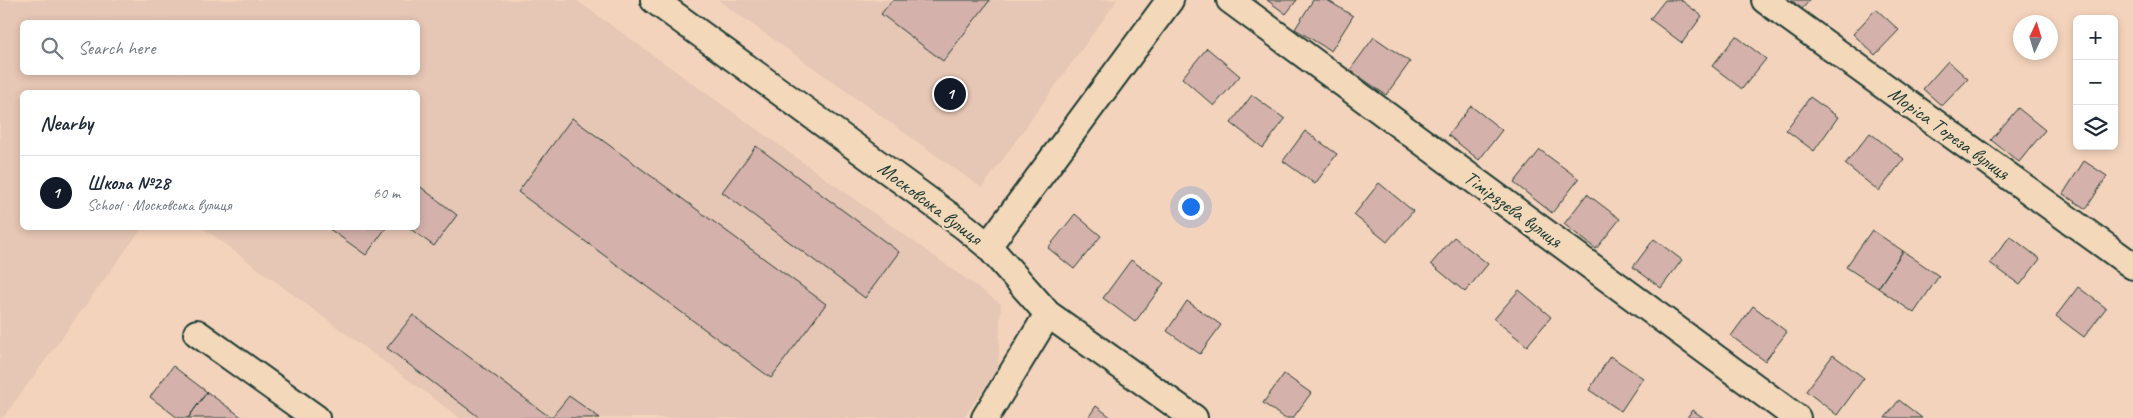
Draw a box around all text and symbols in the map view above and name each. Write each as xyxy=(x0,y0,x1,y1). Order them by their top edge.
north arrow xyxy=(2013,15,2058,60)
map controls xyxy=(2073,15,2118,150)
button: + xyxy=(2073,15,2118,60)
search box xyxy=(20,20,420,75)
icon: search xyxy=(38,34,66,62)
text: Search here xyxy=(78,36,155,60)
button: − xyxy=(2073,60,2118,105)
pin: 1 xyxy=(934,75,966,113)
street label: Моріса Тореза вулиця xyxy=(1883,81,2015,186)
button: layers xyxy=(2073,105,2118,150)
text: Nearby xyxy=(40,110,93,136)
street label: Московська вулиця xyxy=(873,156,989,252)
street label: Тімірязєва вулиця xyxy=(1459,165,1568,253)
text: Школа №28 xyxy=(87,171,170,195)
text: 1 xyxy=(52,183,60,203)
text: 60 m xyxy=(373,183,400,203)
your location xyxy=(1178,194,1204,220)
text: School · Московська вулиця xyxy=(87,195,232,215)

